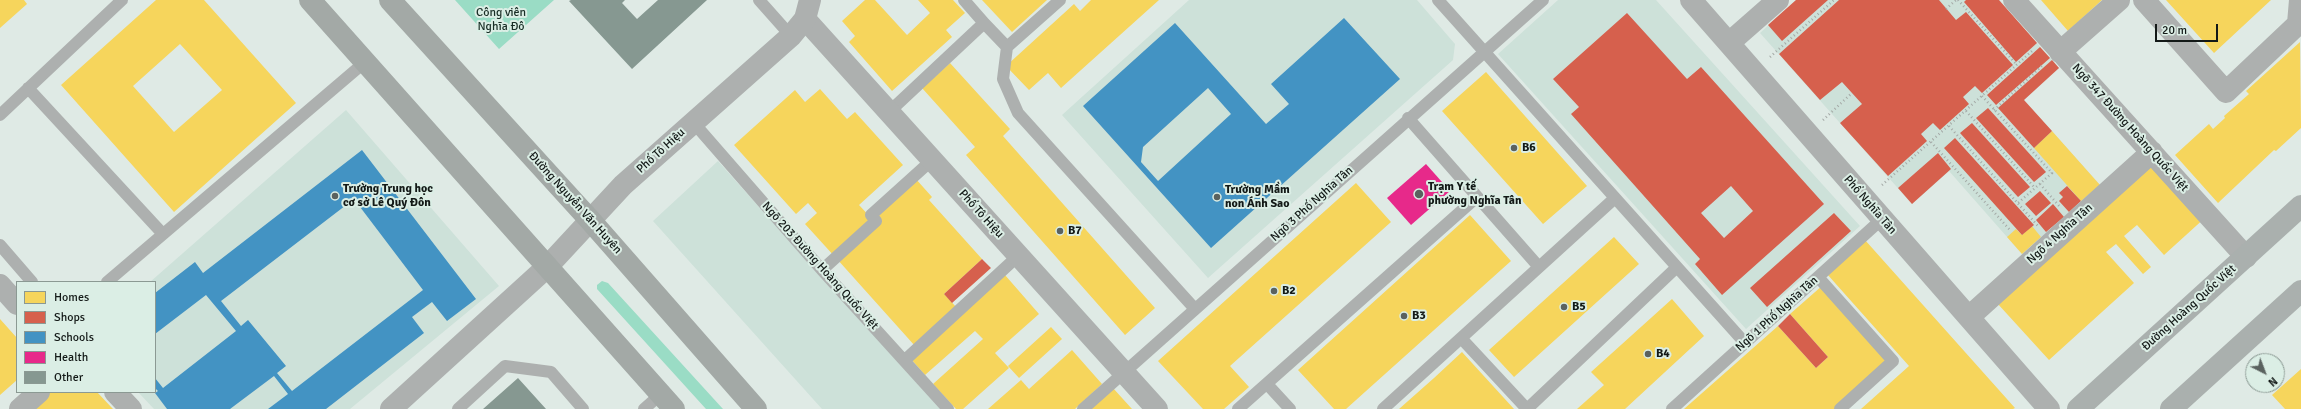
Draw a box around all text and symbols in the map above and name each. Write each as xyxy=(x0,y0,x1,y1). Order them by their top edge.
park label: Công viên Nghĩa Đô xyxy=(476,6,526,34)
scale bar xyxy=(2157,16,2220,42)
text: 20 m xyxy=(2162,23,2187,38)
street label: Ngõ 347 Đường Hoàng Quốc Việt xyxy=(2069,61,2191,195)
street label: Phố Tô Hiệu xyxy=(634,125,688,177)
place label: B6 xyxy=(1522,141,1536,155)
marker: B6 xyxy=(1509,143,1519,153)
street label: Đường Nguyễn Văn Huyên xyxy=(525,149,625,257)
street label: Ngõ 3 Phố Nghĩa Tân xyxy=(1268,163,1356,245)
street label: Phố Nghĩa Tân xyxy=(1841,173,1899,237)
place label: Trạm Y tế phường Nghĩa Tân xyxy=(1428,180,1521,208)
place label: Trường Trung học cơ sở Lê Quý Đôn xyxy=(343,182,433,210)
place label: Trường Mầm non Ánh Sao xyxy=(1225,183,1290,211)
street label: Phố Tô Hiệu xyxy=(955,187,1007,241)
marker: Trạm Y tế phường Nghĩa Tân xyxy=(1413,188,1425,200)
marker: Trường Trung học cơ sở Lê Quý Đôn xyxy=(330,191,340,201)
marker: Trường Mầm non Ánh Sao xyxy=(1212,192,1222,202)
street label: Ngõ 203 Đường Hoàng Quốc Việt xyxy=(759,199,881,333)
street label: Ngõ 4 Nghĩa Tân xyxy=(2024,201,2096,267)
place label: B7 xyxy=(1068,224,1082,238)
marker: B7 xyxy=(1055,226,1065,236)
street label: Đường Hoàng Quốc Việt xyxy=(2139,262,2239,354)
street label: Ngõ 1 Phố Nghĩa Tân xyxy=(1733,273,1821,355)
legend xyxy=(16,281,156,393)
place label: B2 xyxy=(1282,284,1296,298)
marker: B2 xyxy=(1269,286,1279,296)
text: Homes xyxy=(54,290,89,305)
place label: B5 xyxy=(1572,300,1586,314)
marker: B5 xyxy=(1559,302,1569,312)
place label: B3 xyxy=(1412,309,1426,323)
text: Shops xyxy=(54,310,85,325)
marker: B3 xyxy=(1399,311,1409,321)
text: Schools xyxy=(54,330,94,345)
place label: B4 xyxy=(1656,347,1670,361)
marker: B4 xyxy=(1643,349,1653,359)
text: Health xyxy=(54,350,88,365)
north arrow xyxy=(2245,353,2285,393)
text: Other xyxy=(54,370,83,385)
text: N xyxy=(2266,374,2280,389)

